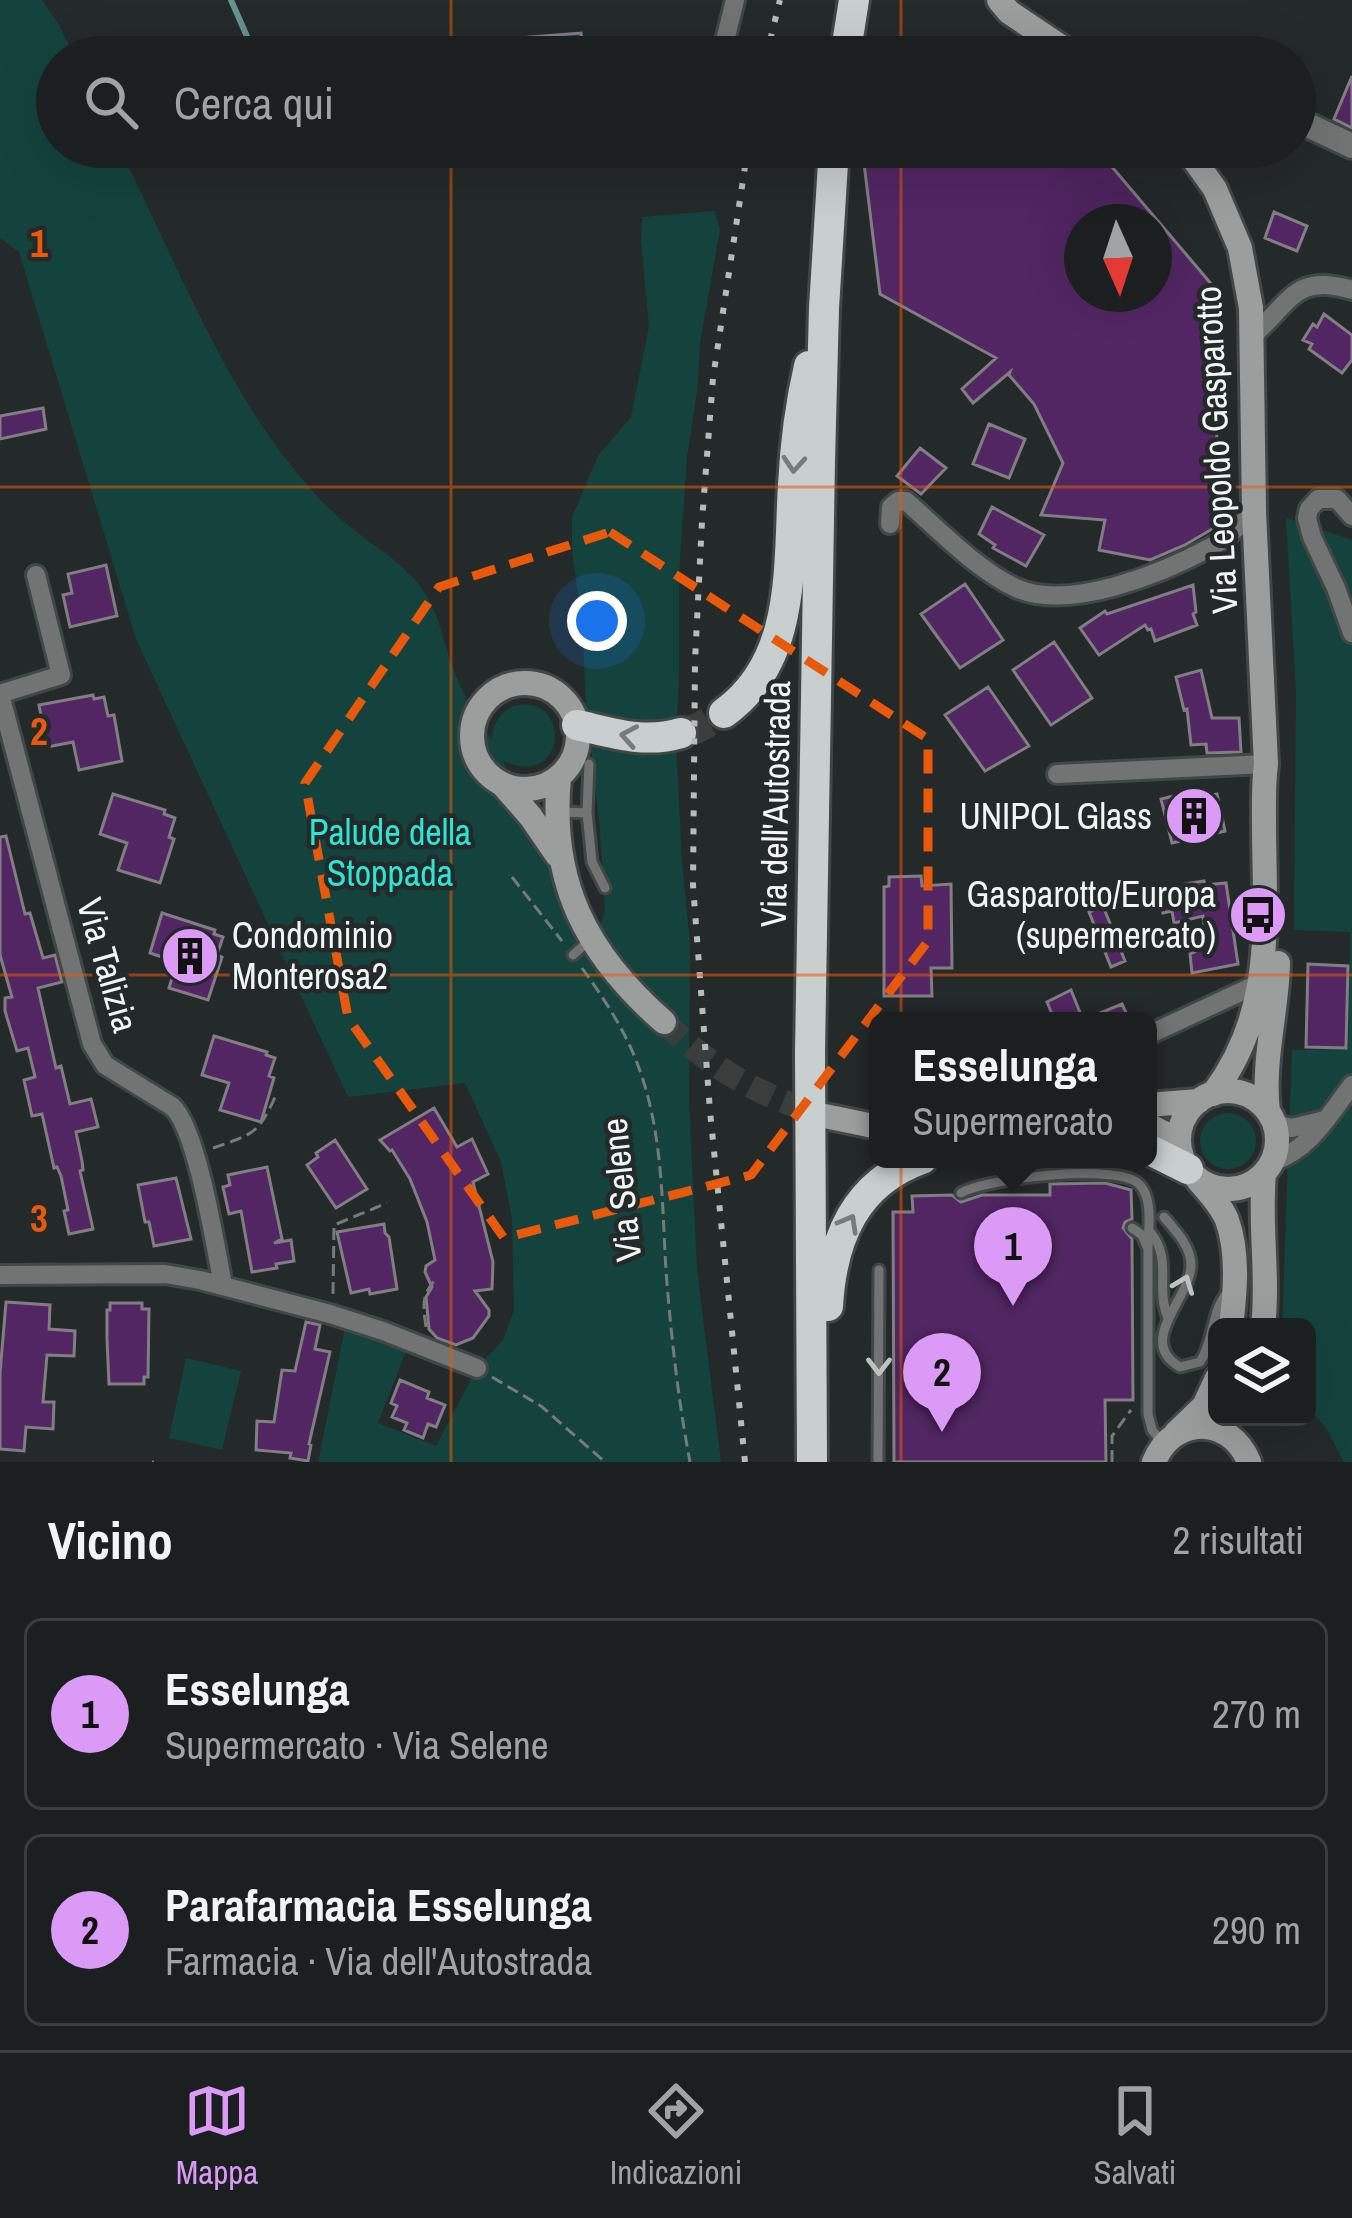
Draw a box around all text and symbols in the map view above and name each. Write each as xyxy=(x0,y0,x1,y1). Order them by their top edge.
search box xyxy=(36,36,1316,168)
icon: search xyxy=(78,69,144,135)
text: Cerca qui xyxy=(174,72,334,133)
north arrow xyxy=(1064,204,1172,312)
text: 1 xyxy=(30,217,48,269)
street label: Via Leopoldo Gasparotto xyxy=(1183,285,1249,615)
one-way arrow xyxy=(782,455,808,474)
your location xyxy=(567,591,627,651)
street label: Via dell'Autostrada xyxy=(749,680,801,928)
text: 2 xyxy=(30,705,48,757)
one-way arrow xyxy=(619,724,639,750)
building icon: UNIPOL Glass xyxy=(1163,785,1225,847)
place label: UNIPOL Glass xyxy=(960,792,1152,840)
park label: Palude della Stoppada xyxy=(309,808,471,897)
place label: Gasparotto/Europa (supermercato) xyxy=(967,870,1216,959)
bus stop icon: Gasparotto/Europa (supermercato) xyxy=(1227,884,1289,946)
street label: Via Talizia xyxy=(66,892,150,1038)
place label: Condominio Monterosa2 xyxy=(232,911,393,1000)
building icon: Condominio Monterosa2 xyxy=(159,925,221,987)
popup xyxy=(869,1012,1157,1168)
text: Esselunga xyxy=(913,1034,1097,1095)
text: Supermercato xyxy=(913,1095,1113,1147)
street label: Via Selene xyxy=(590,1116,652,1264)
text: 3 xyxy=(30,1192,48,1244)
pin: 1 xyxy=(974,1207,1052,1306)
one-way arrow xyxy=(835,1214,858,1236)
one-way arrow xyxy=(1170,1275,1194,1296)
map controls xyxy=(1208,1318,1316,1426)
button: layers xyxy=(1208,1318,1316,1426)
pin: 2 xyxy=(903,1333,981,1432)
one-way arrow xyxy=(866,1358,892,1376)
text: Vicino xyxy=(48,1506,173,1575)
text: 2 risultati xyxy=(1172,1514,1304,1566)
text: Esselunga xyxy=(165,1658,350,1719)
text: 1 xyxy=(81,1688,99,1740)
text: 270 m xyxy=(1212,1688,1301,1740)
text: Supermercato · Via Selene xyxy=(165,1719,548,1771)
text: Parafarmacia Esselunga xyxy=(165,1874,592,1935)
text: 2 xyxy=(81,1904,99,1956)
text: 290 m xyxy=(1212,1904,1301,1956)
text: Farmacia · Via dell'Autostrada xyxy=(165,1935,592,1987)
tab: Mappa xyxy=(176,2078,258,2194)
tab: Indicazioni xyxy=(610,2078,742,2194)
tab: Salvati xyxy=(1094,2078,1176,2194)

